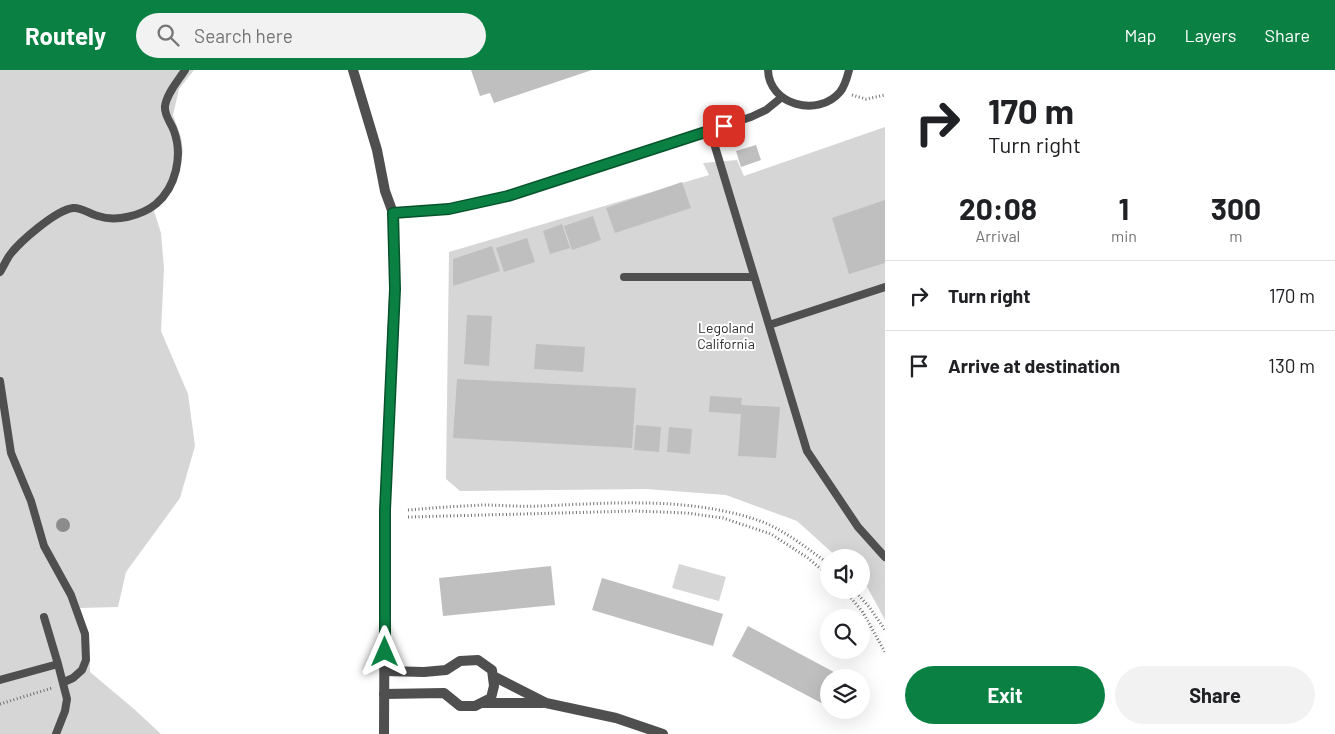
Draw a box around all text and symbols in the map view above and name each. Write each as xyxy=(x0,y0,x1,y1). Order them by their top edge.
search box xyxy=(136,13,486,58)
text: Routely xyxy=(25,21,106,50)
icon: search xyxy=(154,21,182,49)
text: Search here xyxy=(194,24,293,47)
text: Map xyxy=(1124,24,1156,46)
text: Layers xyxy=(1184,24,1237,46)
text: Share xyxy=(1265,24,1310,46)
text: 170 m xyxy=(988,89,1074,131)
icon: right xyxy=(905,90,970,155)
pin xyxy=(703,105,745,147)
icon: arrive xyxy=(710,112,738,140)
text: Turn right xyxy=(988,131,1081,157)
text: 20:08 xyxy=(959,190,1037,226)
text: 1 xyxy=(1119,190,1129,226)
text: 300 xyxy=(1211,190,1261,226)
text: Arrival xyxy=(976,226,1020,245)
text: min xyxy=(1111,226,1137,245)
text: m xyxy=(1229,226,1243,245)
icon: right xyxy=(905,282,933,310)
text: Turn right xyxy=(948,284,1030,307)
text: 170 m xyxy=(1269,284,1315,307)
park label: Legoland California xyxy=(697,319,755,352)
icon: arrive xyxy=(905,352,933,380)
text: Arrive at destination xyxy=(948,354,1120,377)
text: 130 m xyxy=(1268,354,1315,377)
map controls xyxy=(820,549,870,719)
button: sound xyxy=(820,549,870,599)
button: search xyxy=(820,609,870,659)
position arrow xyxy=(358,625,410,677)
button: Exit xyxy=(905,666,1105,724)
button: Share xyxy=(1115,666,1315,724)
button: layers xyxy=(820,669,870,719)

